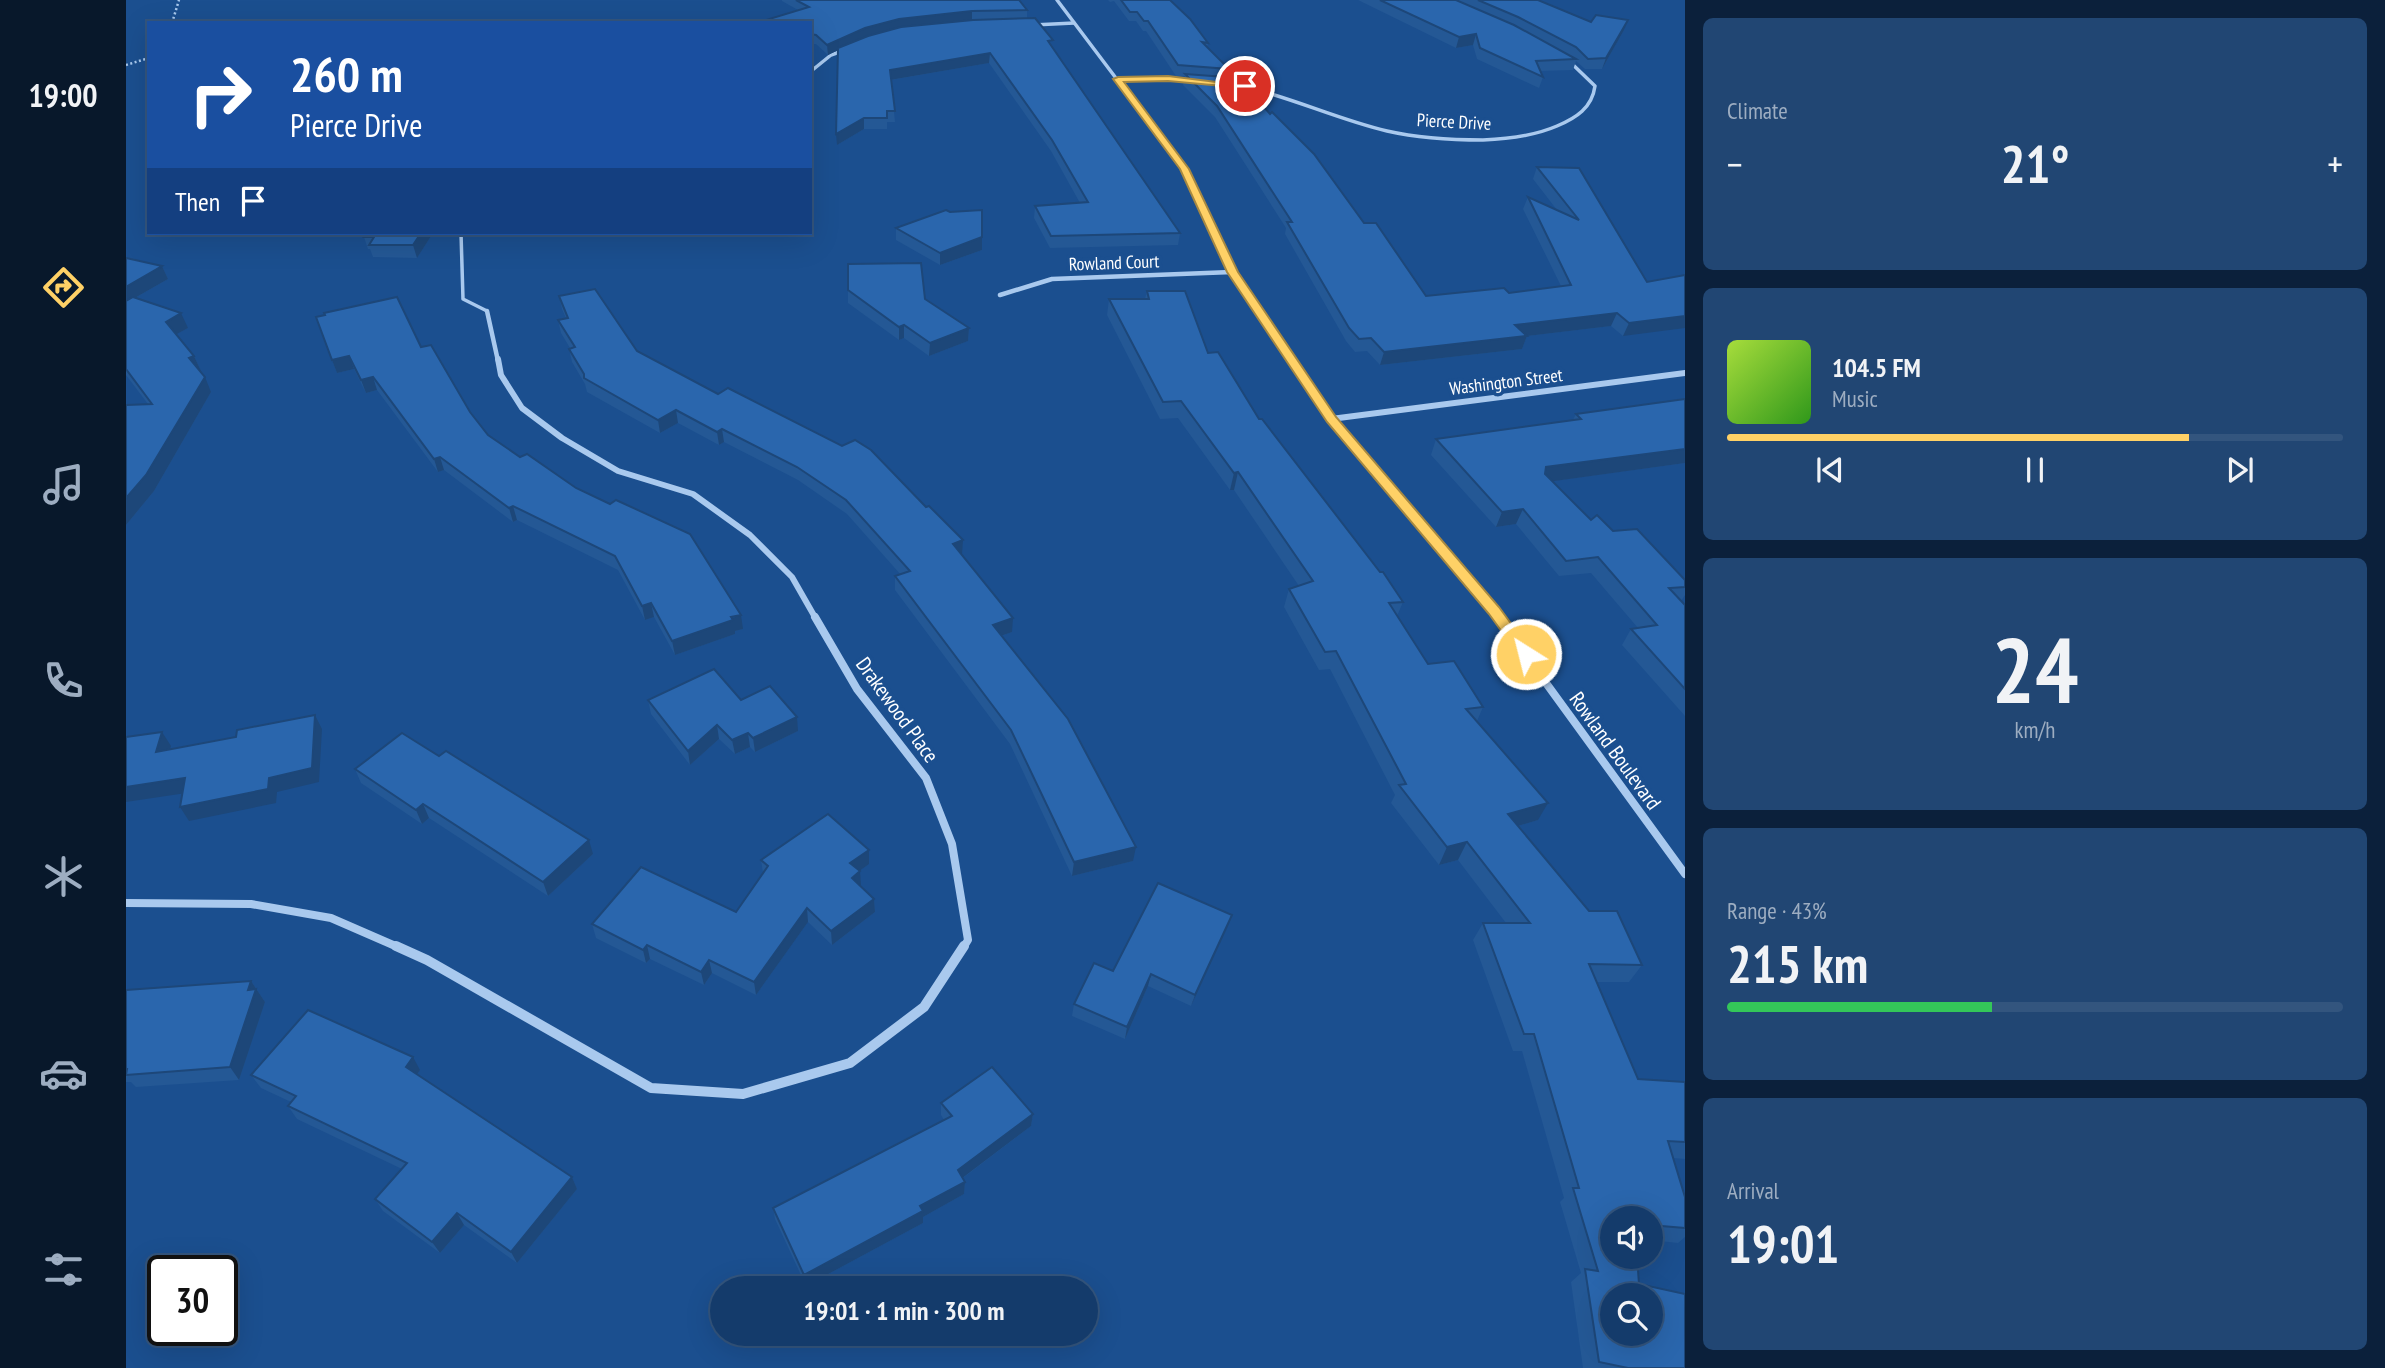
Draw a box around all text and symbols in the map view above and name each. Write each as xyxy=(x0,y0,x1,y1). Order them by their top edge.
text: 260 m xyxy=(290,42,403,106)
icon: right xyxy=(175,49,266,140)
pin xyxy=(1215,56,1275,116)
icon: arrive xyxy=(1226,67,1264,105)
text: 19:00 xyxy=(28,74,98,116)
text: Climate xyxy=(1727,96,1788,125)
text: Pierce Drive xyxy=(290,104,422,146)
street label: Pierce Drive xyxy=(1416,108,1492,135)
text: 21° xyxy=(2001,130,2069,197)
text: − xyxy=(1727,139,1743,188)
text: + xyxy=(2327,139,2343,188)
icon: arrive xyxy=(234,182,272,220)
text: Then xyxy=(175,185,220,218)
street label: Rowland Court xyxy=(1068,249,1160,276)
icon: directions xyxy=(39,263,88,312)
text: 104.5 FM xyxy=(1832,351,1921,384)
street label: Washington Street xyxy=(1448,363,1564,400)
text: Music xyxy=(1832,384,1878,413)
icon: previous xyxy=(1811,451,1849,489)
icon: pause xyxy=(2016,451,2054,489)
icon: next xyxy=(2221,451,2259,489)
icon: music xyxy=(39,460,88,509)
text: 24 xyxy=(1992,610,2079,728)
position arrow xyxy=(1489,617,1563,691)
street label: Drakewood Place xyxy=(850,652,945,768)
icon: phone xyxy=(39,656,88,705)
street label: Rowland Boulevard xyxy=(1564,686,1667,815)
text: km/h xyxy=(2015,715,2055,744)
icon: climate xyxy=(39,852,88,901)
text: Range · 43% xyxy=(1727,896,1827,925)
text: 215 km xyxy=(1727,930,1868,997)
icon: car xyxy=(39,1049,88,1098)
text: Arrival xyxy=(1727,1176,1779,1205)
map controls xyxy=(1600,1206,1663,1346)
button: sound xyxy=(1600,1206,1663,1269)
text: 19:01 xyxy=(1727,1210,1839,1277)
icon: filters xyxy=(39,1245,88,1294)
speed limit sign: 30 xyxy=(147,1255,238,1346)
button: search xyxy=(1600,1283,1663,1346)
text: 19:01 · 1 min · 300 m xyxy=(804,1294,1004,1327)

